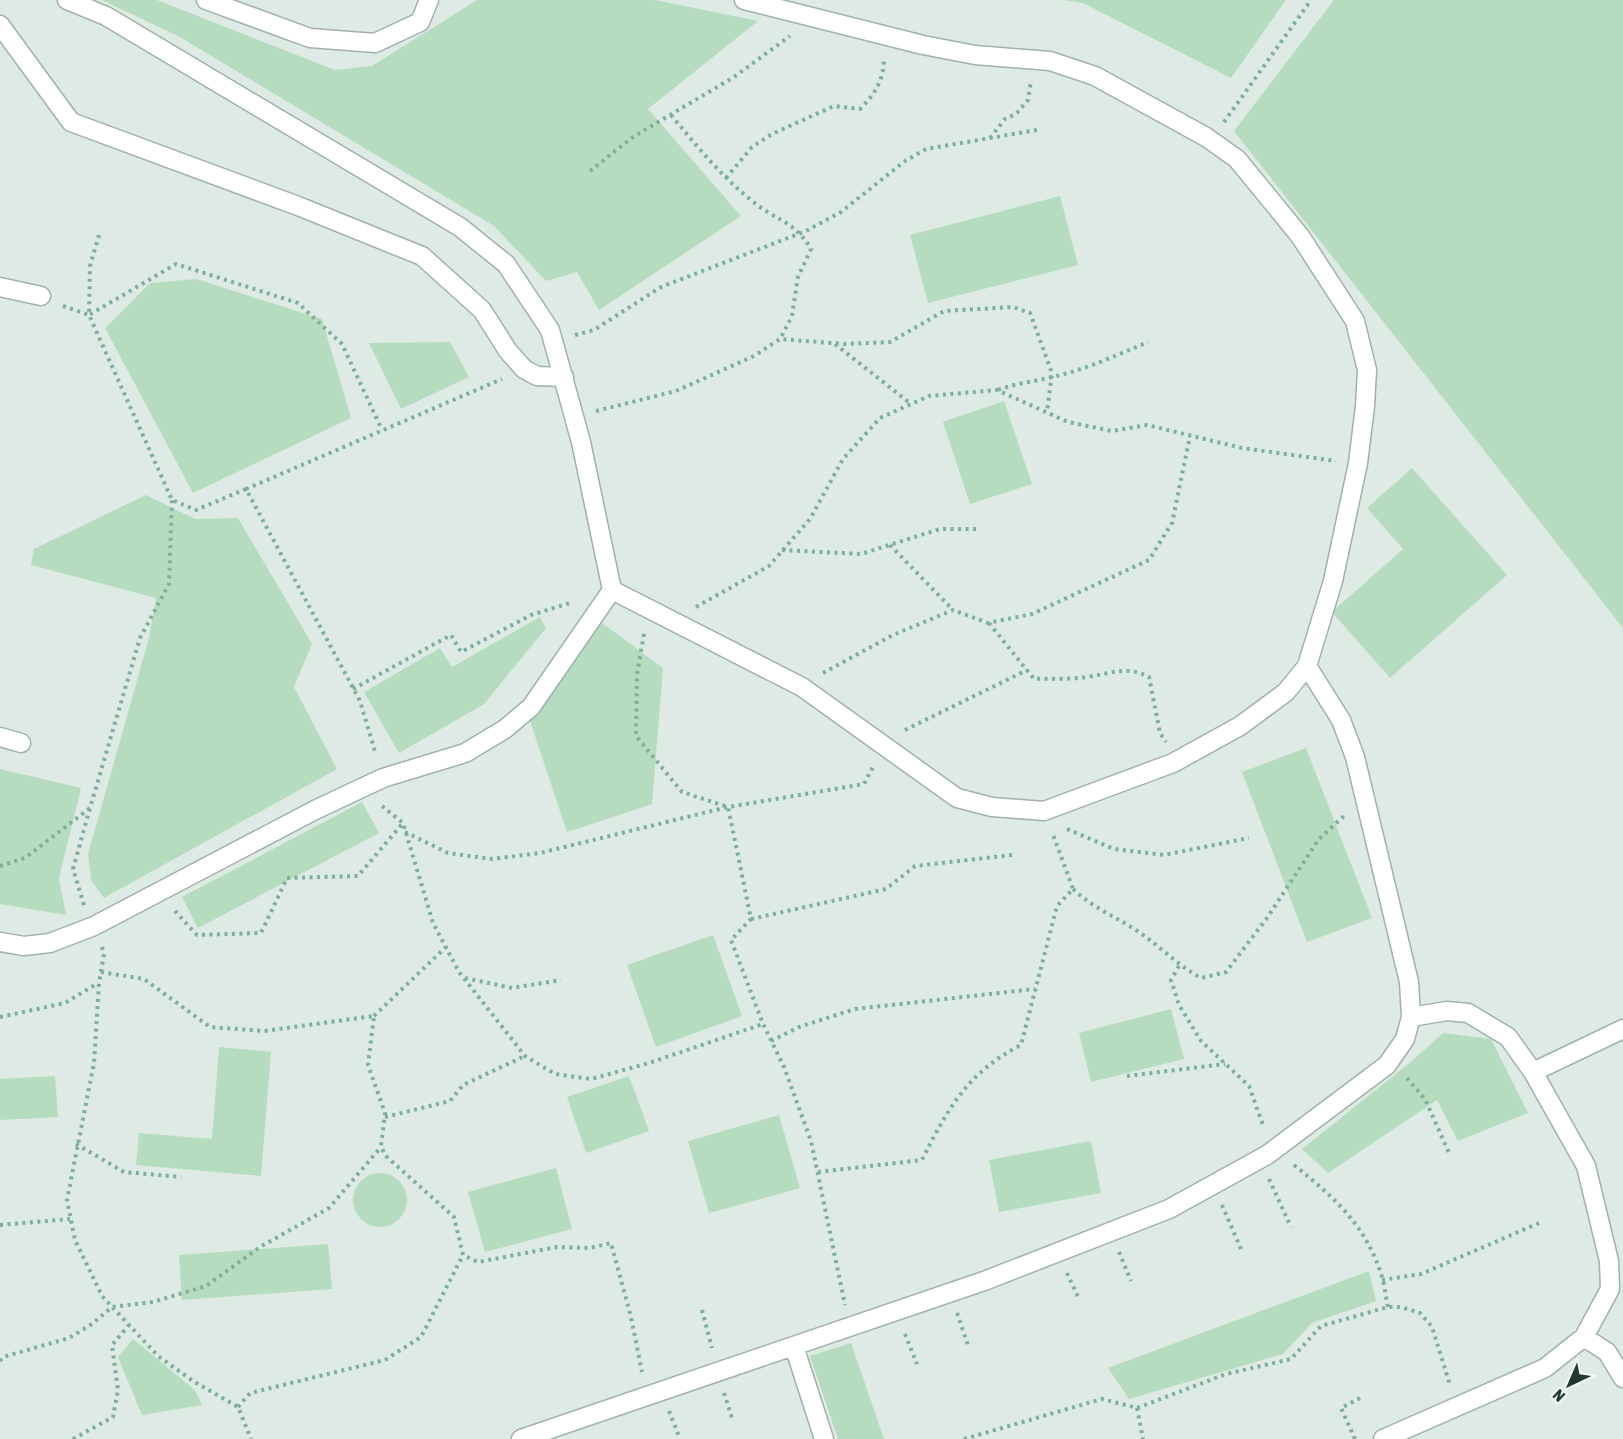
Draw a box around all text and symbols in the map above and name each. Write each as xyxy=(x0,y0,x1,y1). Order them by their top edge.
north arrow xyxy=(1539,1355,1599,1415)
text: N xyxy=(1549,1386,1568,1406)

